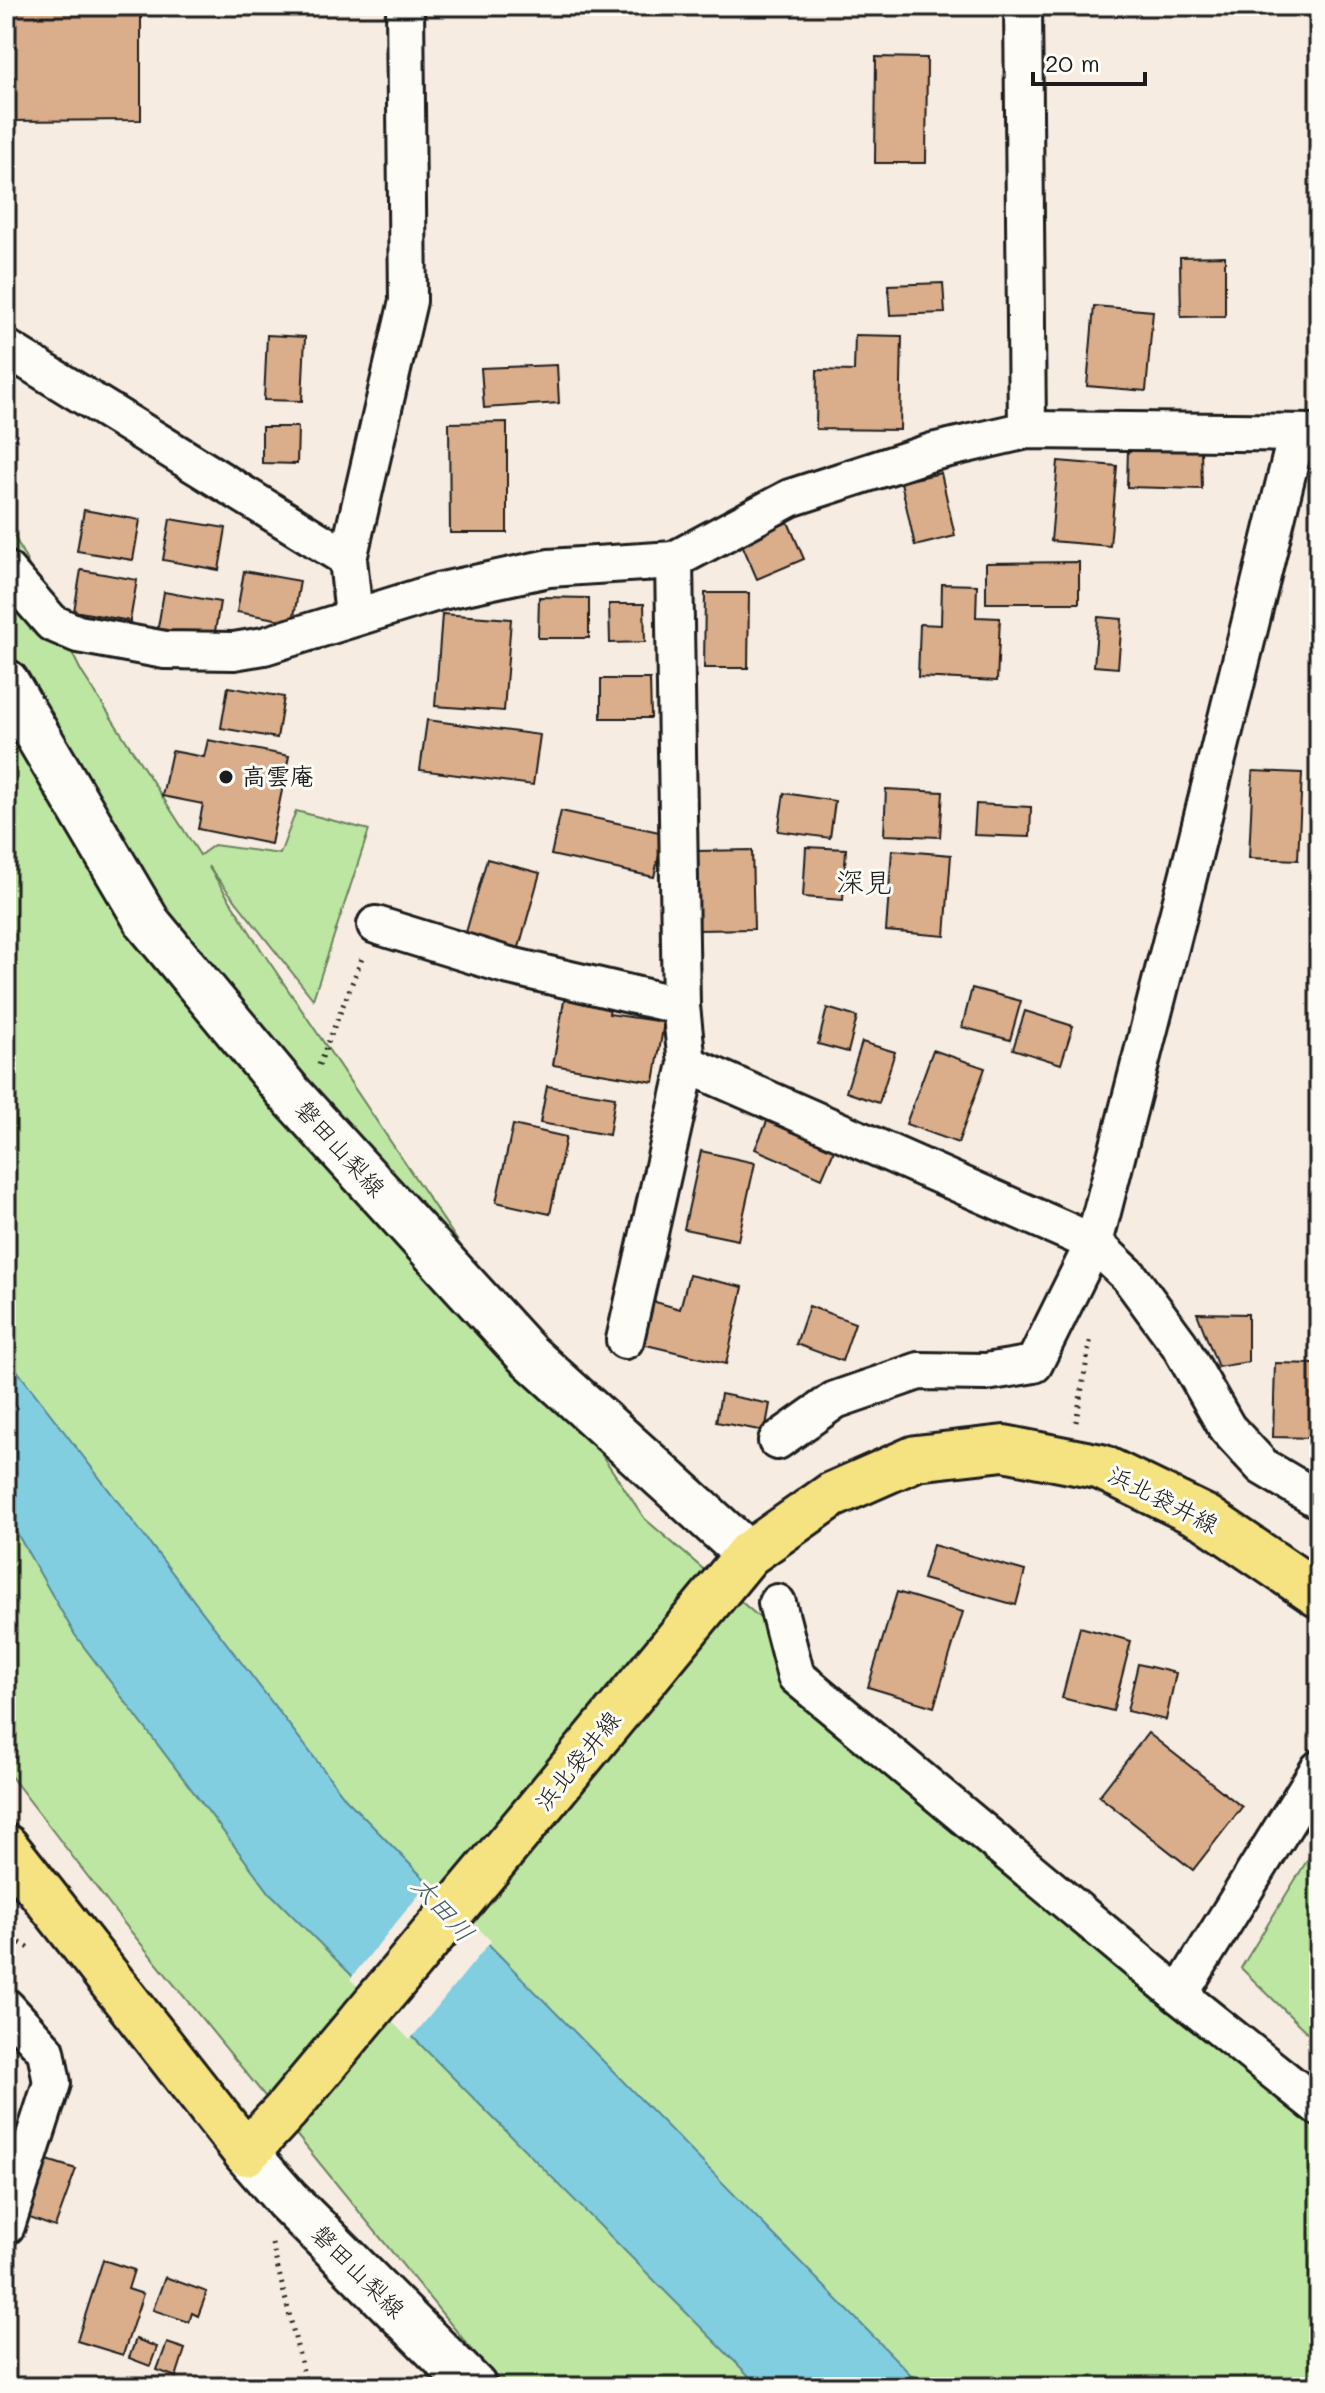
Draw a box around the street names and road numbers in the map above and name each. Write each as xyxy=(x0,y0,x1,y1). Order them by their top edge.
street label: 磐田山梨線 xyxy=(289,1093,393,1203)
street label: 浜北袋井線 xyxy=(1103,1458,1224,1540)
street label: 浜北袋井線 xyxy=(527,1704,627,1816)
street label: 磐田山梨線 xyxy=(306,2218,412,2324)

